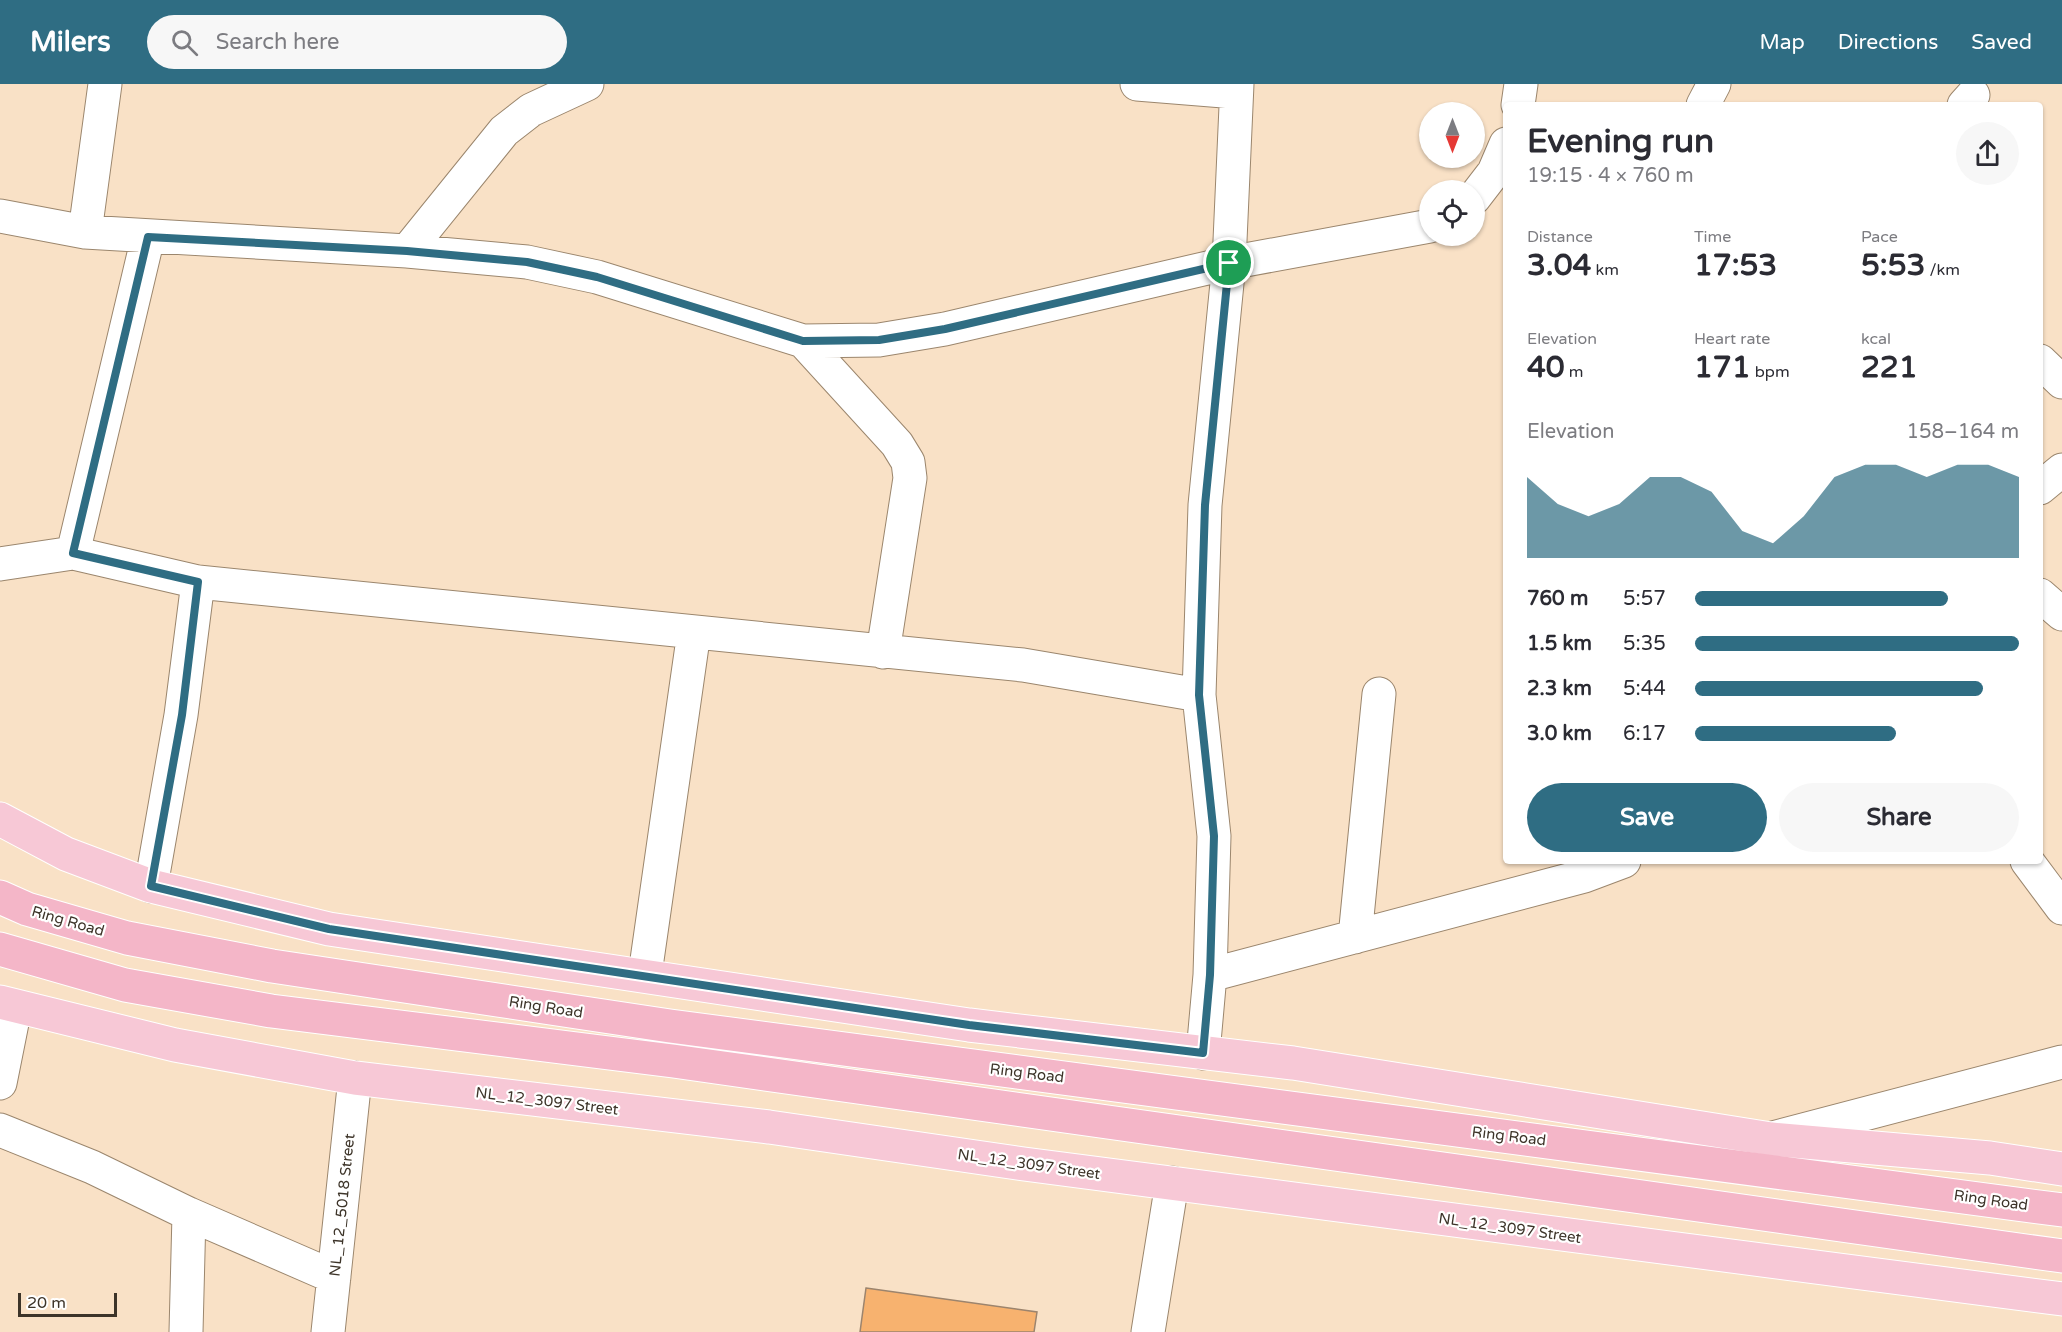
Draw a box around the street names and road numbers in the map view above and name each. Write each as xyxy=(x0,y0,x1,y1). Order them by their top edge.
street label: Ring Road xyxy=(30,902,106,940)
street label: Ring Road xyxy=(508,992,584,1022)
street label: Ring Road xyxy=(989,1060,1065,1086)
street label: NL_12_3097 Street xyxy=(475,1083,620,1119)
street label: Ring Road xyxy=(1471,1123,1547,1149)
street label: NL_12_5018 Street xyxy=(326,1132,358,1277)
street label: NL_12_3097 Street xyxy=(957,1145,1102,1183)
street label: Ring Road xyxy=(1953,1186,2029,1214)
street label: NL_12_3097 Street xyxy=(1438,1209,1583,1247)

